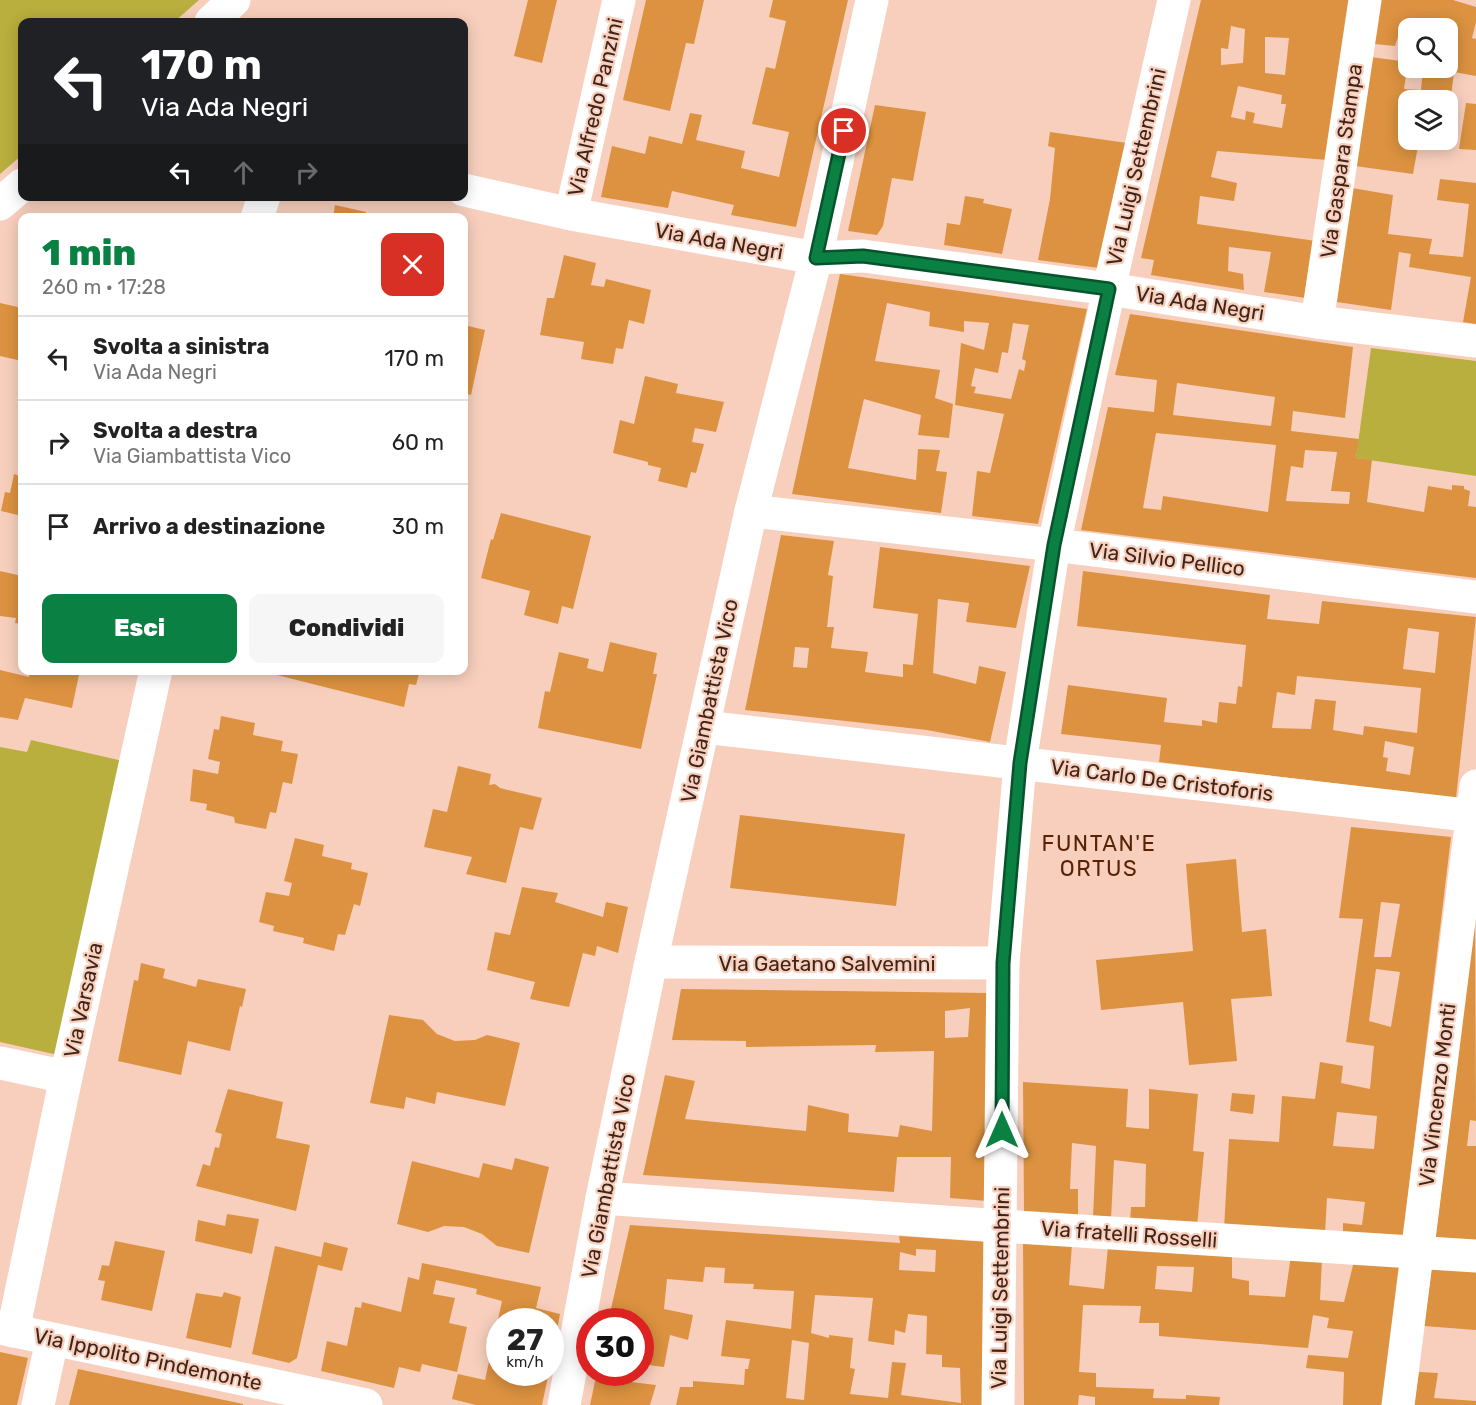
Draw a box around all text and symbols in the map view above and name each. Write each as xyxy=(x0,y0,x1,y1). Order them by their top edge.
street label: Via Alfredo Panzini xyxy=(562,15,628,199)
map controls xyxy=(1398,18,1458,150)
button: search xyxy=(1398,18,1458,78)
text: 170 m xyxy=(141,40,262,90)
icon: left xyxy=(42,42,120,120)
street label: Via Gaspara Stampa xyxy=(1315,62,1367,260)
street label: Via Luigi Settembrini xyxy=(1101,66,1171,268)
button: layers xyxy=(1398,90,1458,150)
text: Via Ada Negri xyxy=(141,91,308,123)
pin xyxy=(818,105,869,156)
icon: arrive xyxy=(827,114,860,147)
icon: left xyxy=(164,156,197,189)
icon: ahead xyxy=(227,156,260,189)
icon: right xyxy=(290,156,323,189)
street label: Via Ada Negri xyxy=(653,217,785,265)
text: 1 min xyxy=(42,231,136,274)
button: close xyxy=(381,233,444,296)
text: 260 m · 17:28 xyxy=(42,275,166,299)
street label: Via Ada Negri xyxy=(1134,280,1266,326)
text: Svolta a sinistra xyxy=(93,333,270,360)
icon: left xyxy=(42,342,75,375)
text: 170 m xyxy=(384,345,444,372)
text: Via Ada Negri xyxy=(93,360,217,384)
text: Svolta a destra xyxy=(93,417,258,444)
icon: right xyxy=(42,426,75,459)
text: 60 m xyxy=(392,429,444,456)
text: Via Giambattista Vico xyxy=(93,444,291,468)
icon: arrive xyxy=(42,510,75,543)
text: Arrivo a destinazione xyxy=(93,513,325,540)
text: 30 m xyxy=(392,513,444,540)
street label: Via Silvio Pellico xyxy=(1088,537,1246,581)
button: Esci xyxy=(42,594,237,663)
button: Condividi xyxy=(249,594,444,663)
street label: Via Giambattista Vico xyxy=(675,597,743,805)
street label: Via Carlo De Cristoforis xyxy=(1049,754,1275,806)
district label: FUNTAN'E ORTUS xyxy=(1042,830,1156,882)
street label: Via Varsavia xyxy=(59,940,107,1060)
street label: Via Gaetano Salvemini xyxy=(718,951,936,976)
street label: Via Vincenzo Monti xyxy=(1413,1002,1461,1188)
street label: Via Giambattista Vico xyxy=(576,1071,640,1281)
position arrow xyxy=(970,1098,1034,1162)
street label: Via Luigi Settembrini xyxy=(986,1187,1014,1389)
street label: Via fratelli Rosselli xyxy=(1040,1215,1218,1253)
speed limit sign: 30 xyxy=(576,1308,654,1386)
text: 27 xyxy=(507,1322,543,1358)
street label: Via Ippolito Pindemonte xyxy=(32,1323,264,1395)
text: km/h xyxy=(506,1353,544,1371)

